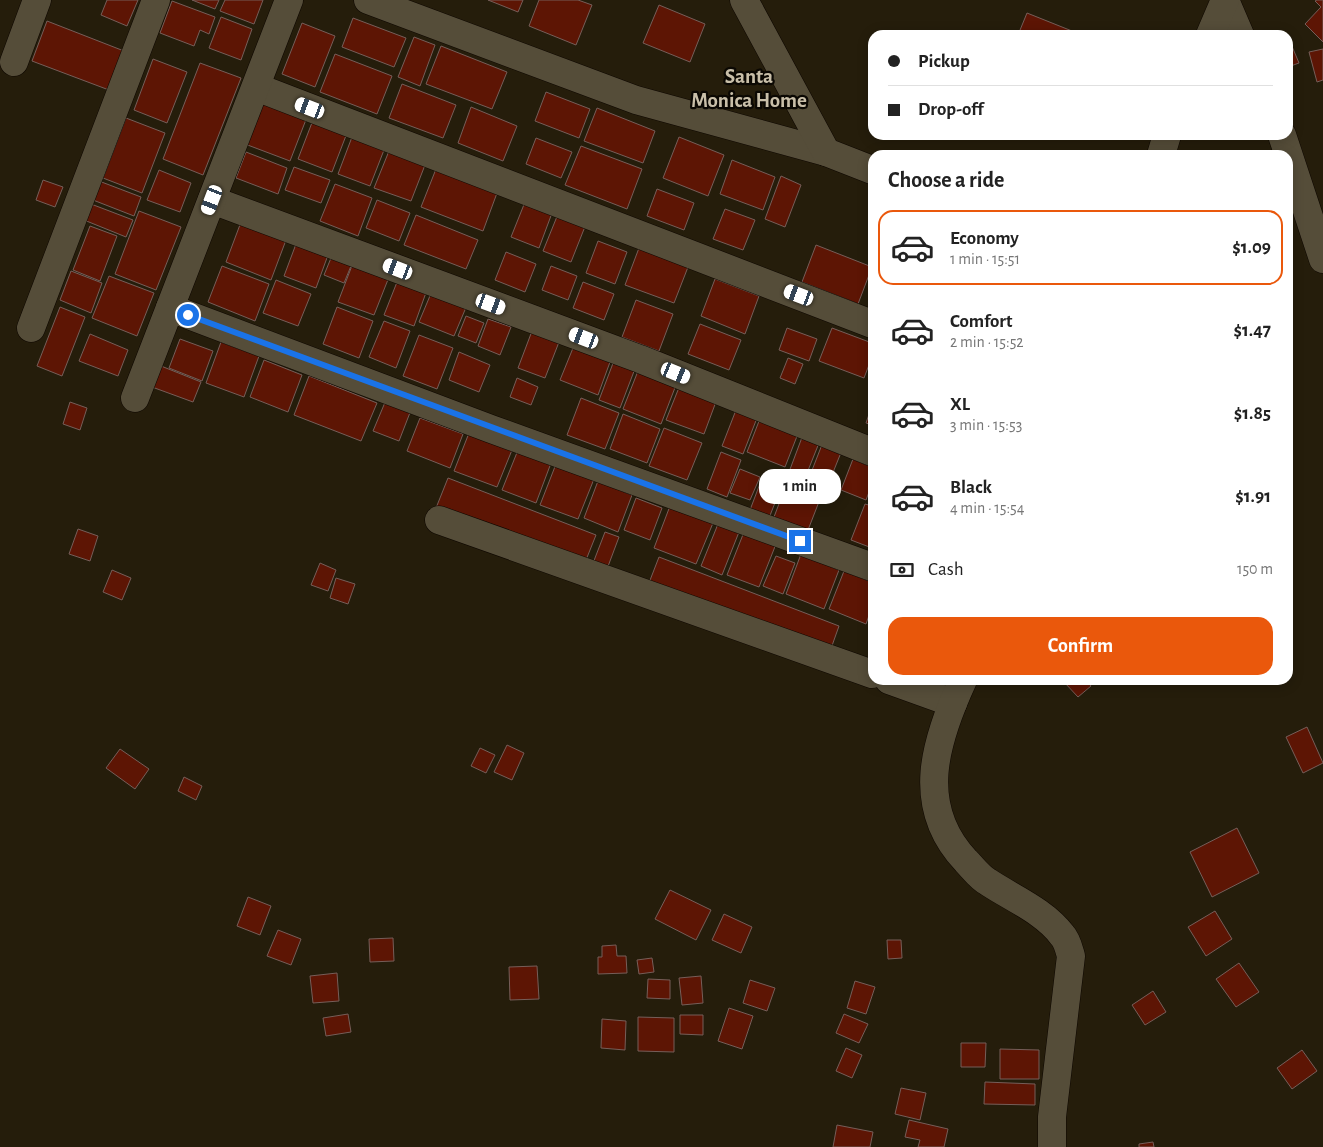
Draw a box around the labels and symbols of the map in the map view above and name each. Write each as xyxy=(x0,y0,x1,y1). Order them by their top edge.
district label: Santa Monica Home xyxy=(691,66,807,111)
car xyxy=(293,96,326,120)
car xyxy=(199,183,224,217)
car xyxy=(381,257,414,281)
car xyxy=(782,283,815,307)
car xyxy=(474,292,507,316)
route start xyxy=(177,304,199,326)
car xyxy=(567,326,600,350)
car xyxy=(659,360,692,386)
callout: 1 min xyxy=(759,468,841,504)
route end xyxy=(789,530,811,552)

